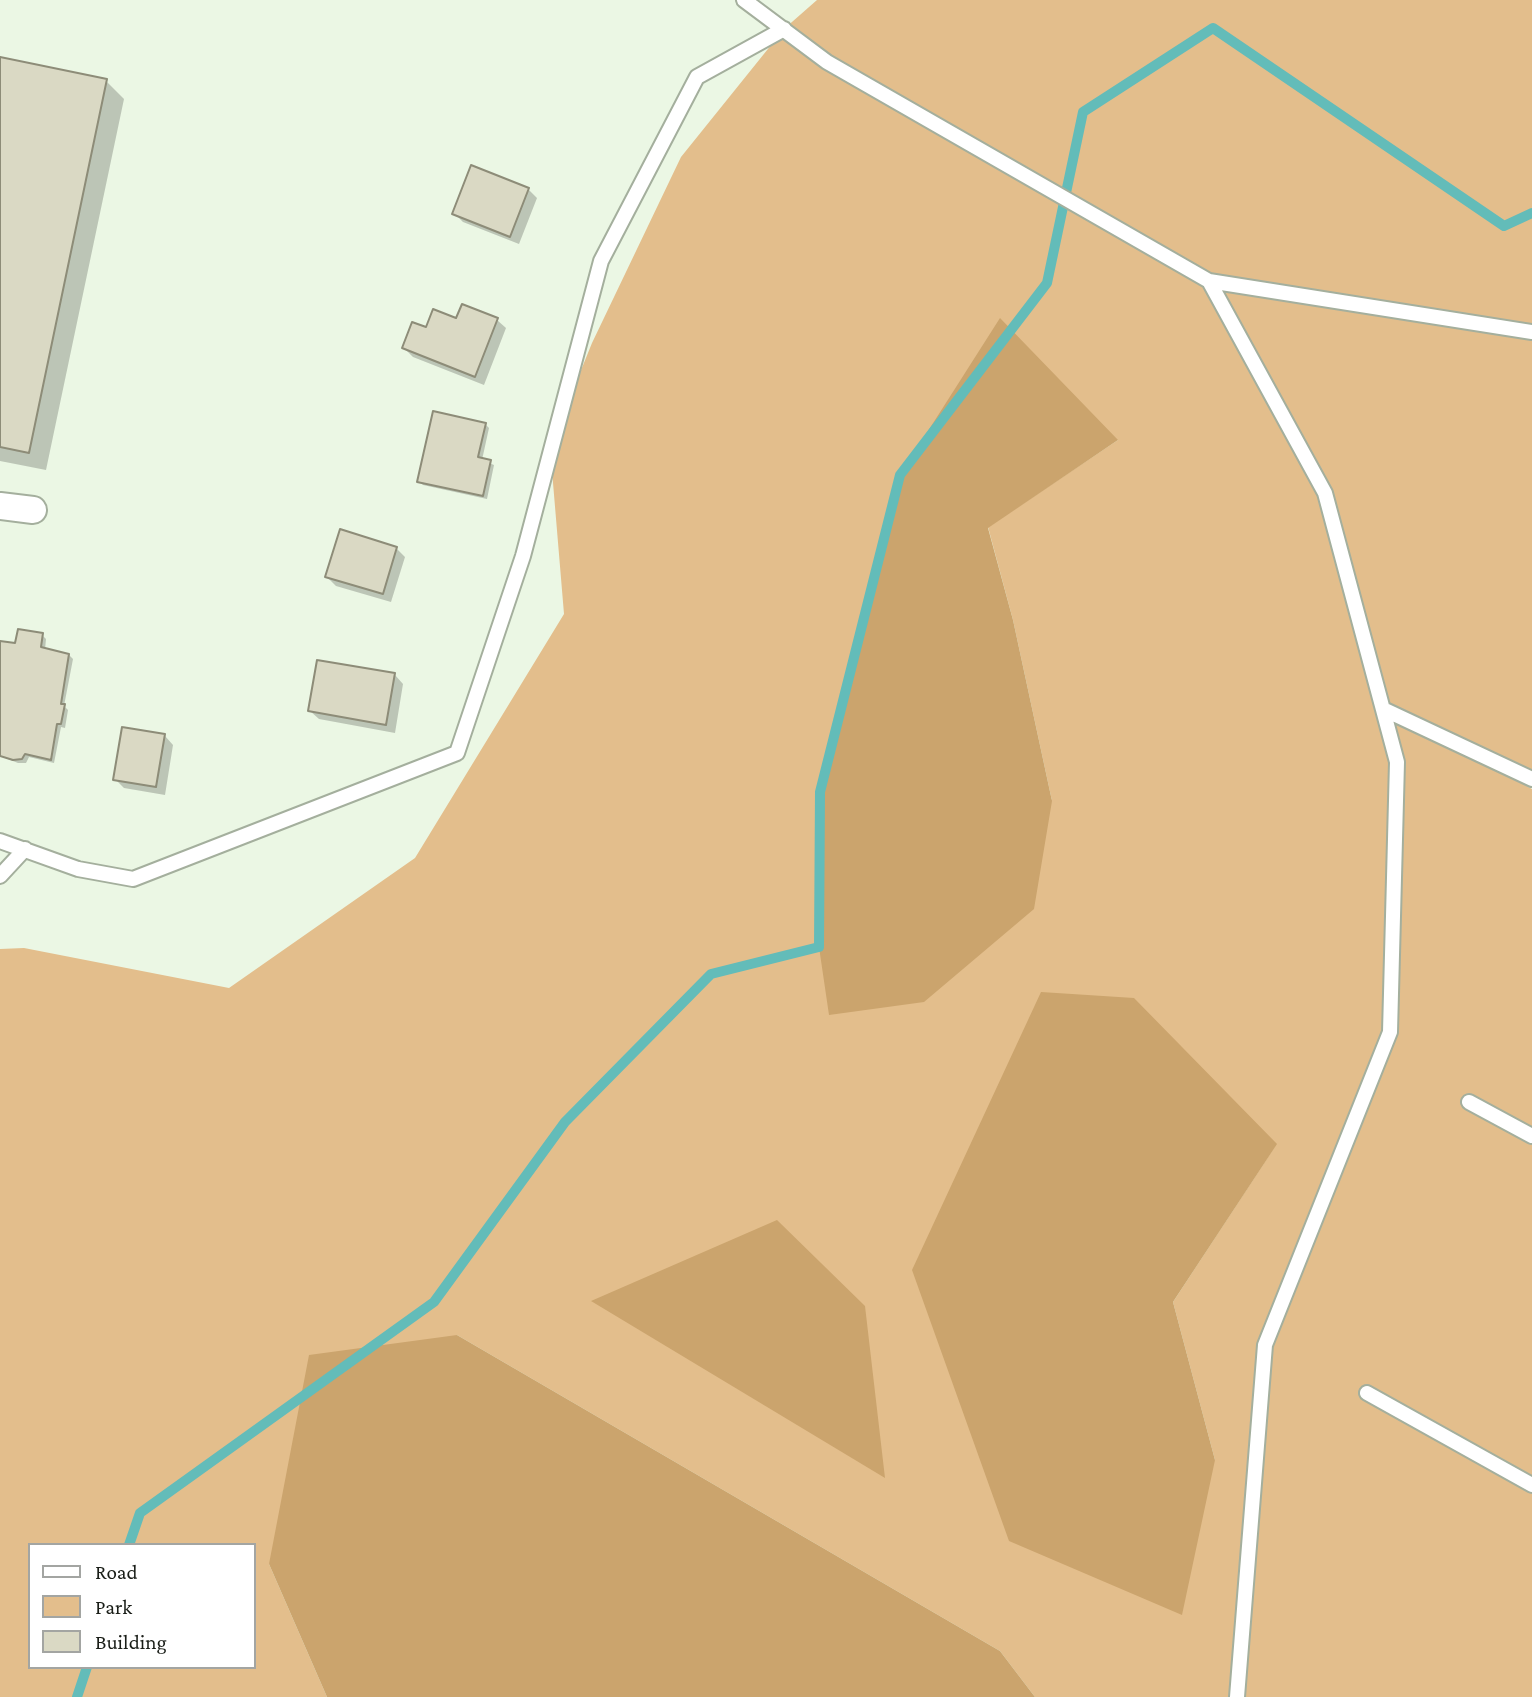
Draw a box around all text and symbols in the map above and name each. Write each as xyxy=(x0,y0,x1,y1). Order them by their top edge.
legend xyxy=(28,1543,256,1669)
text: Road xyxy=(95,1560,138,1584)
text: Park xyxy=(95,1595,132,1619)
text: Building xyxy=(95,1630,167,1654)

